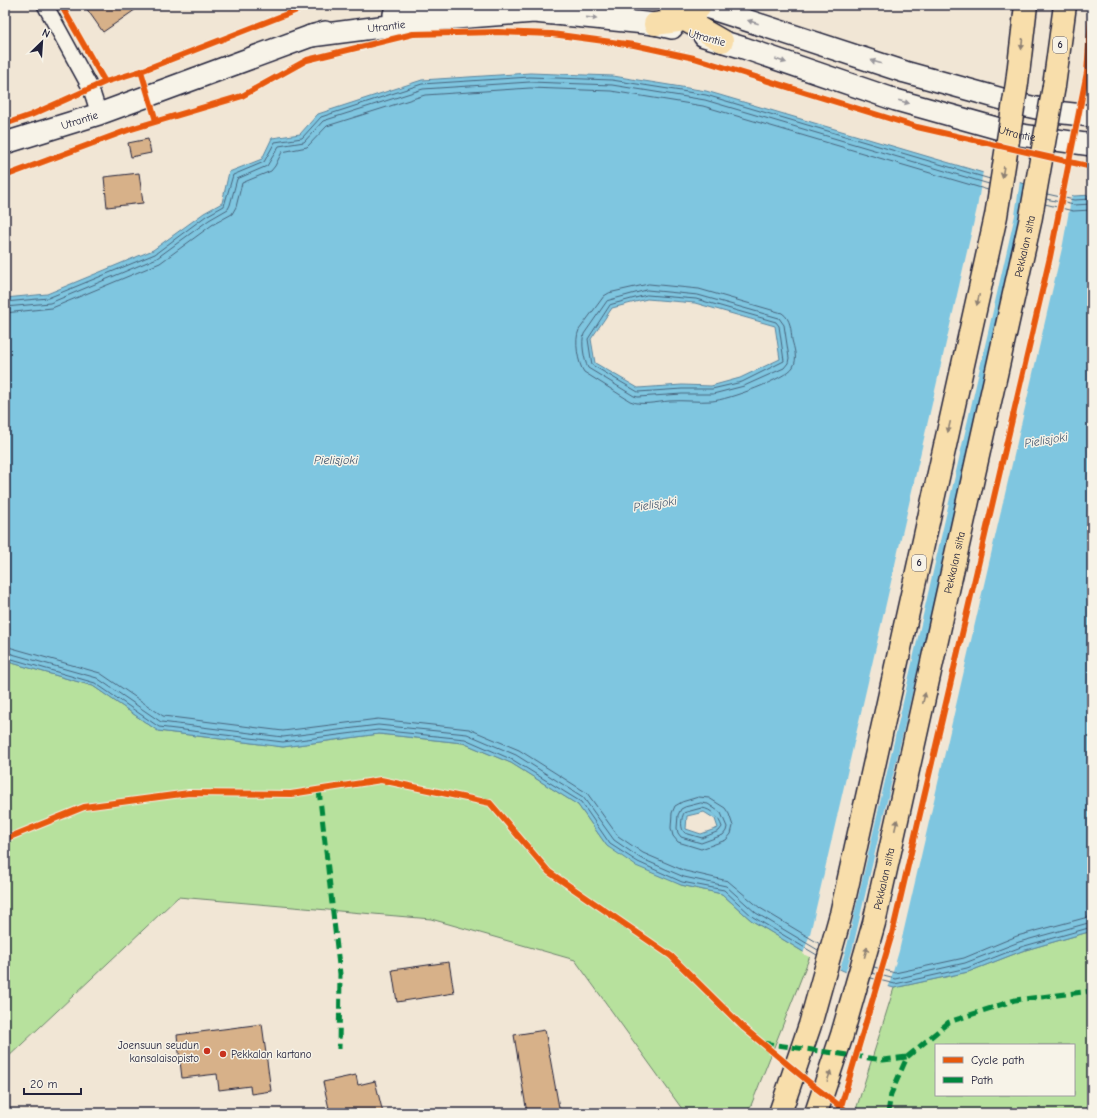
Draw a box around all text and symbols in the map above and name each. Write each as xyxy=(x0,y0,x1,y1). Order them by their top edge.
one-way arrow xyxy=(586,15,598,21)
street label: Utrantie xyxy=(367,17,406,35)
one-way arrow xyxy=(746,19,758,25)
north arrow xyxy=(22,22,62,62)
text: N xyxy=(40,26,52,41)
street label: Utrantie xyxy=(687,27,727,49)
road number: 6 xyxy=(1053,37,1067,53)
one-way arrow xyxy=(1018,38,1025,50)
one-way arrow xyxy=(775,58,787,64)
one-way arrow xyxy=(870,59,882,65)
one-way arrow xyxy=(898,99,910,105)
street label: Utrantie xyxy=(60,108,100,132)
street label: Utrantie xyxy=(997,122,1037,144)
one-way arrow xyxy=(1000,166,1006,179)
street label: Pekkalan silta xyxy=(1011,214,1038,279)
one-way arrow xyxy=(974,294,980,306)
one-way arrow xyxy=(946,421,952,433)
water label: Pielisjoki xyxy=(1023,430,1069,450)
water label: Pielisjoki xyxy=(314,453,358,467)
water label: Pielisjoki xyxy=(632,494,678,514)
street label: Pekkalan silta xyxy=(941,530,967,595)
road number: 6 xyxy=(912,555,926,571)
one-way arrow xyxy=(922,692,928,704)
one-way arrow xyxy=(893,819,899,831)
street label: Pekkalan silta xyxy=(871,847,897,911)
one-way arrow xyxy=(863,945,869,957)
place label: Joensuun seudun kansalaisopisto xyxy=(118,1039,199,1065)
legend xyxy=(935,1044,1075,1096)
marker: Joensuun seudun kansalaisopisto xyxy=(202,1046,212,1056)
place label: Pekkalan kartano xyxy=(231,1048,312,1061)
marker: Pekkalan kartano xyxy=(218,1049,228,1059)
text: Cycle path xyxy=(971,1053,1024,1067)
scale bar xyxy=(24,1070,81,1096)
one-way arrow xyxy=(826,1070,832,1082)
text: Path xyxy=(971,1073,993,1087)
text: 20 m xyxy=(30,1077,58,1091)

